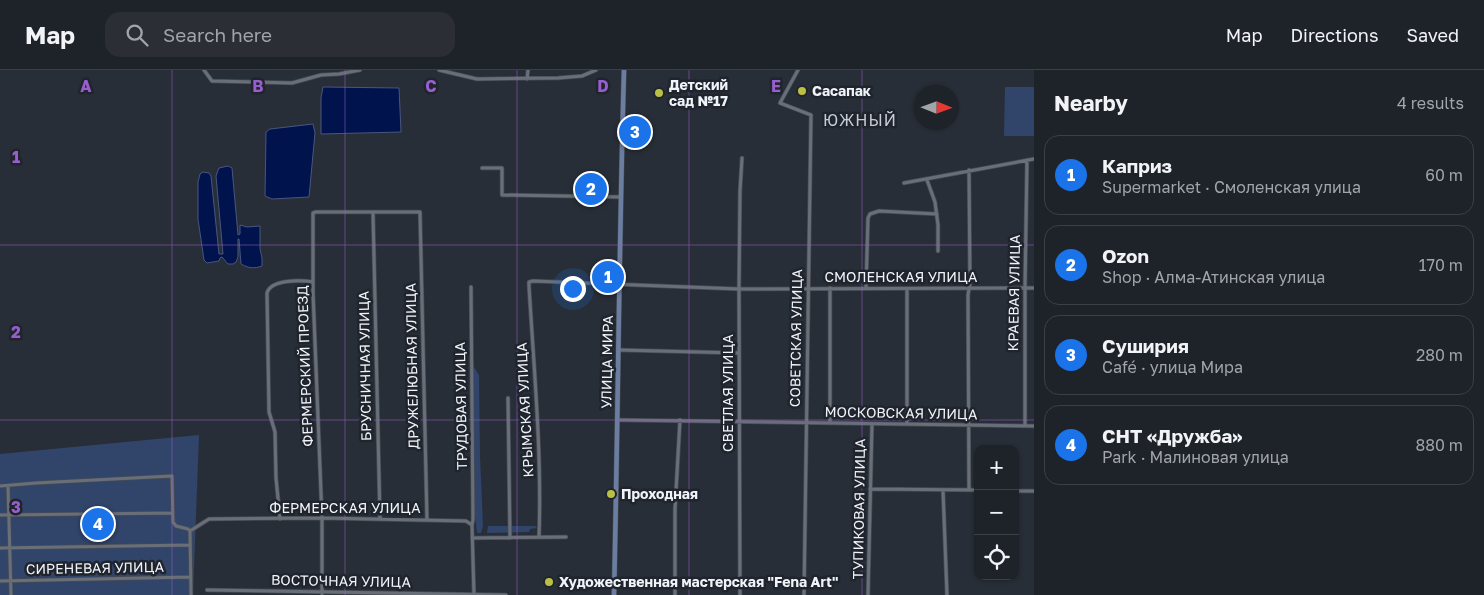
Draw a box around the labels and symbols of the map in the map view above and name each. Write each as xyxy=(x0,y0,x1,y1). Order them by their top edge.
text: A xyxy=(80,76,92,96)
text: B xyxy=(252,76,264,96)
text: C xyxy=(425,76,437,96)
text: D xyxy=(597,76,609,96)
place label: Детский сад №17 xyxy=(669,76,728,109)
text: E xyxy=(771,76,781,96)
place label: Сасапак xyxy=(812,82,871,99)
marker: Сасапак xyxy=(796,85,808,97)
north arrow xyxy=(914,85,959,130)
marker: Детский сад №17 xyxy=(653,87,665,99)
district label: ЮЖНЫЙ xyxy=(823,110,897,130)
pin: 3 xyxy=(619,113,651,151)
text: 1 xyxy=(12,147,20,167)
pin: 2 xyxy=(575,170,607,208)
street label: КРАЕВАЯ УЛИЦА xyxy=(1004,234,1023,352)
pin: 1 xyxy=(592,258,624,296)
street label: СОВЕТСКАЯ УЛИЦА xyxy=(786,268,805,407)
street label: СМОЛЕНСКАЯ УЛИЦА xyxy=(825,268,978,285)
your location xyxy=(560,276,586,302)
street label: ДРУЖЕЛЮБНАЯ УЛИЦА xyxy=(402,282,421,449)
street label: ФЕРМЕРСКИЙ ПРОЕЗД xyxy=(293,285,316,447)
street label: БРУСНИЧНАЯ УЛИЦА xyxy=(355,290,374,441)
street label: УЛИЦА МИРА xyxy=(597,315,616,409)
text: 2 xyxy=(11,322,21,342)
street label: СВЕТЛАЯ УЛИЦА xyxy=(719,333,736,452)
street label: ТРУДОВАЯ УЛИЦА xyxy=(451,341,470,470)
street label: КРЫМСКАЯ УЛИЦА xyxy=(512,341,537,478)
street label: МОСКОВСКАЯ УЛИЦА xyxy=(824,403,978,422)
street label: ТУПИКОВАЯ УЛИЦА xyxy=(849,438,868,580)
place label: Проходная xyxy=(621,485,698,502)
marker: Проходная xyxy=(605,488,617,500)
text: 3 xyxy=(11,497,21,517)
street label: ФЕРМЕРСКАЯ УЛИЦА xyxy=(269,499,421,516)
pin: 4 xyxy=(82,505,114,543)
street label: СИРЕНЕВАЯ УЛИЦА xyxy=(26,558,165,577)
street label: ВОСТОЧНАЯ УЛИЦА xyxy=(271,571,412,590)
place label: Художественная мастерская "Fena Art" xyxy=(559,573,838,590)
marker: Художественная мастерская "Fena Art" xyxy=(543,576,555,588)

